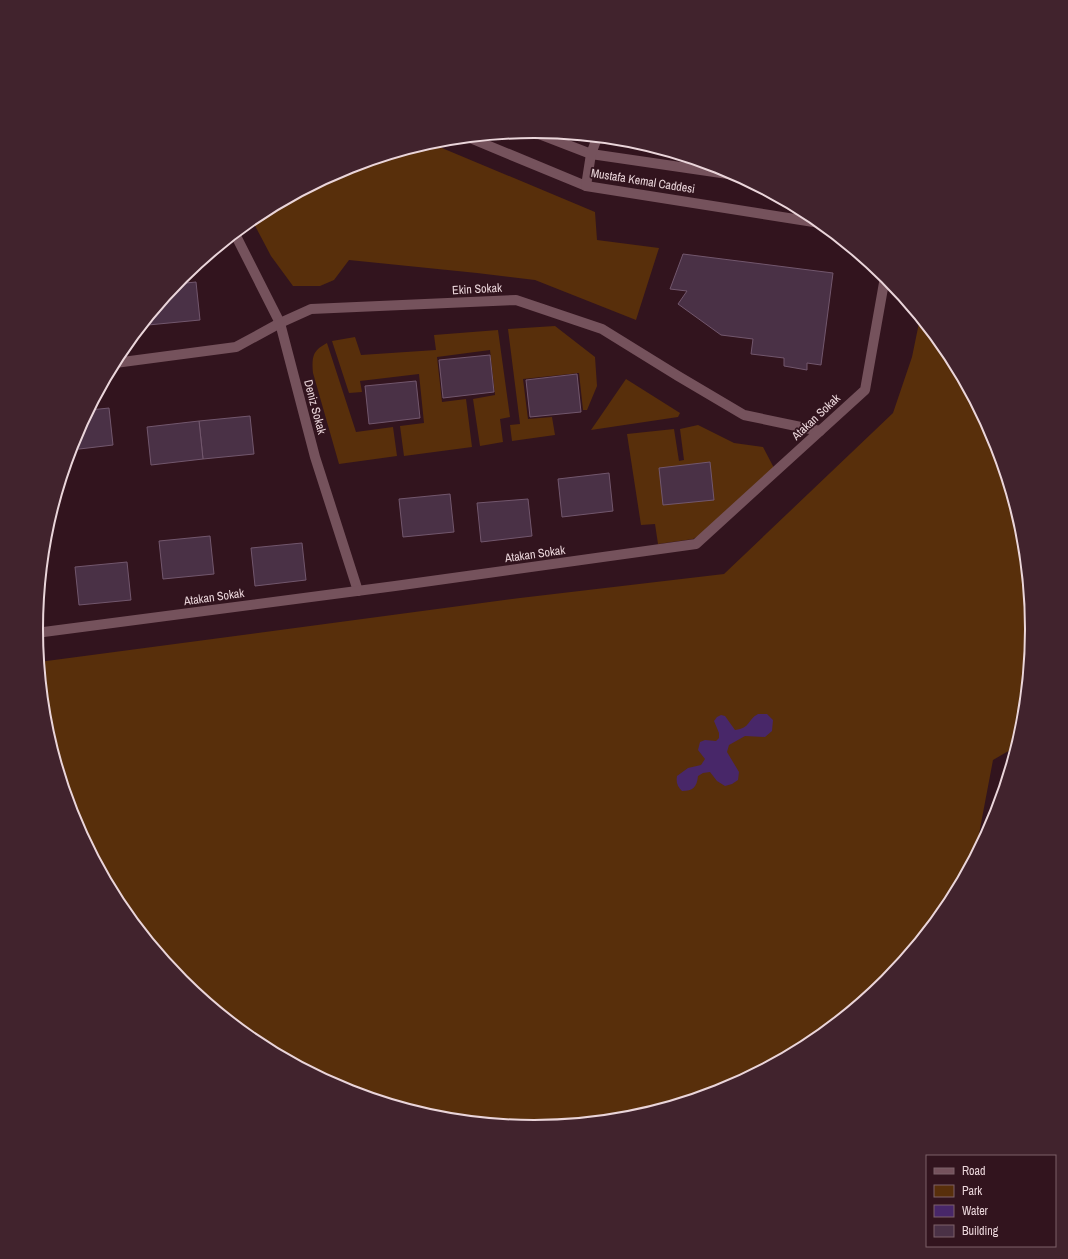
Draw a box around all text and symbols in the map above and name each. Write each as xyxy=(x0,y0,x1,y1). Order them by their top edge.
street label: Mustafa Kemal Caddesi xyxy=(590,165,696,197)
street label: Ekin Sokak xyxy=(452,280,502,298)
street label: Deniz Sokak xyxy=(300,378,330,436)
street label: Atakan Sokak xyxy=(788,390,844,444)
street label: Atakan Sokak xyxy=(503,542,566,566)
street label: Atakan Sokak xyxy=(182,585,245,609)
legend xyxy=(926,1155,1056,1247)
text: Road xyxy=(962,1163,986,1179)
text: Park xyxy=(962,1183,982,1199)
text: Water xyxy=(962,1203,989,1219)
text: Building xyxy=(962,1223,999,1239)

